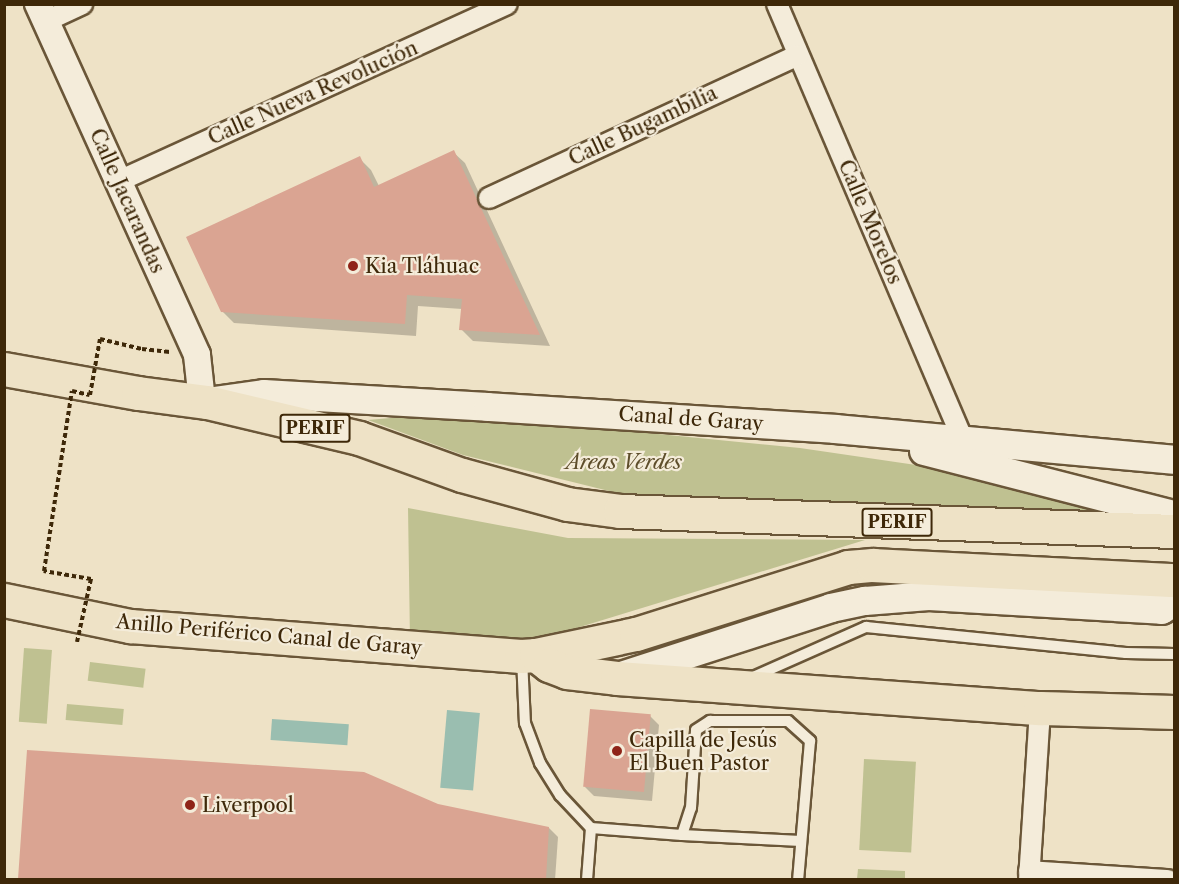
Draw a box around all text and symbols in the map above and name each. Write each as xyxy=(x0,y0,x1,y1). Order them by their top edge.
street label: Calle Nueva Revolución xyxy=(204,36,422,150)
street label: Calle Bugambilia xyxy=(565,81,721,171)
street label: Calle Jacarandas xyxy=(84,125,170,277)
street label: Calle Morelos xyxy=(833,156,907,288)
place label: Kia Tláhuac xyxy=(365,254,480,278)
marker: Kia Tláhuac xyxy=(346,259,360,273)
street label: Canal de Garay xyxy=(618,402,764,436)
road number: PERIF xyxy=(279,413,351,443)
park label: Areas Verdes xyxy=(566,450,682,474)
road number: PERIF xyxy=(861,507,933,537)
street label: Anillo Periférico Canal de Garay xyxy=(115,610,423,660)
place label: Capilla de Jesús El Buen Pastor xyxy=(629,728,777,775)
marker: Capilla de Jesús El Buen Pastor xyxy=(610,744,624,758)
place label: Liverpool xyxy=(202,793,294,817)
marker: Liverpool xyxy=(183,798,197,812)

